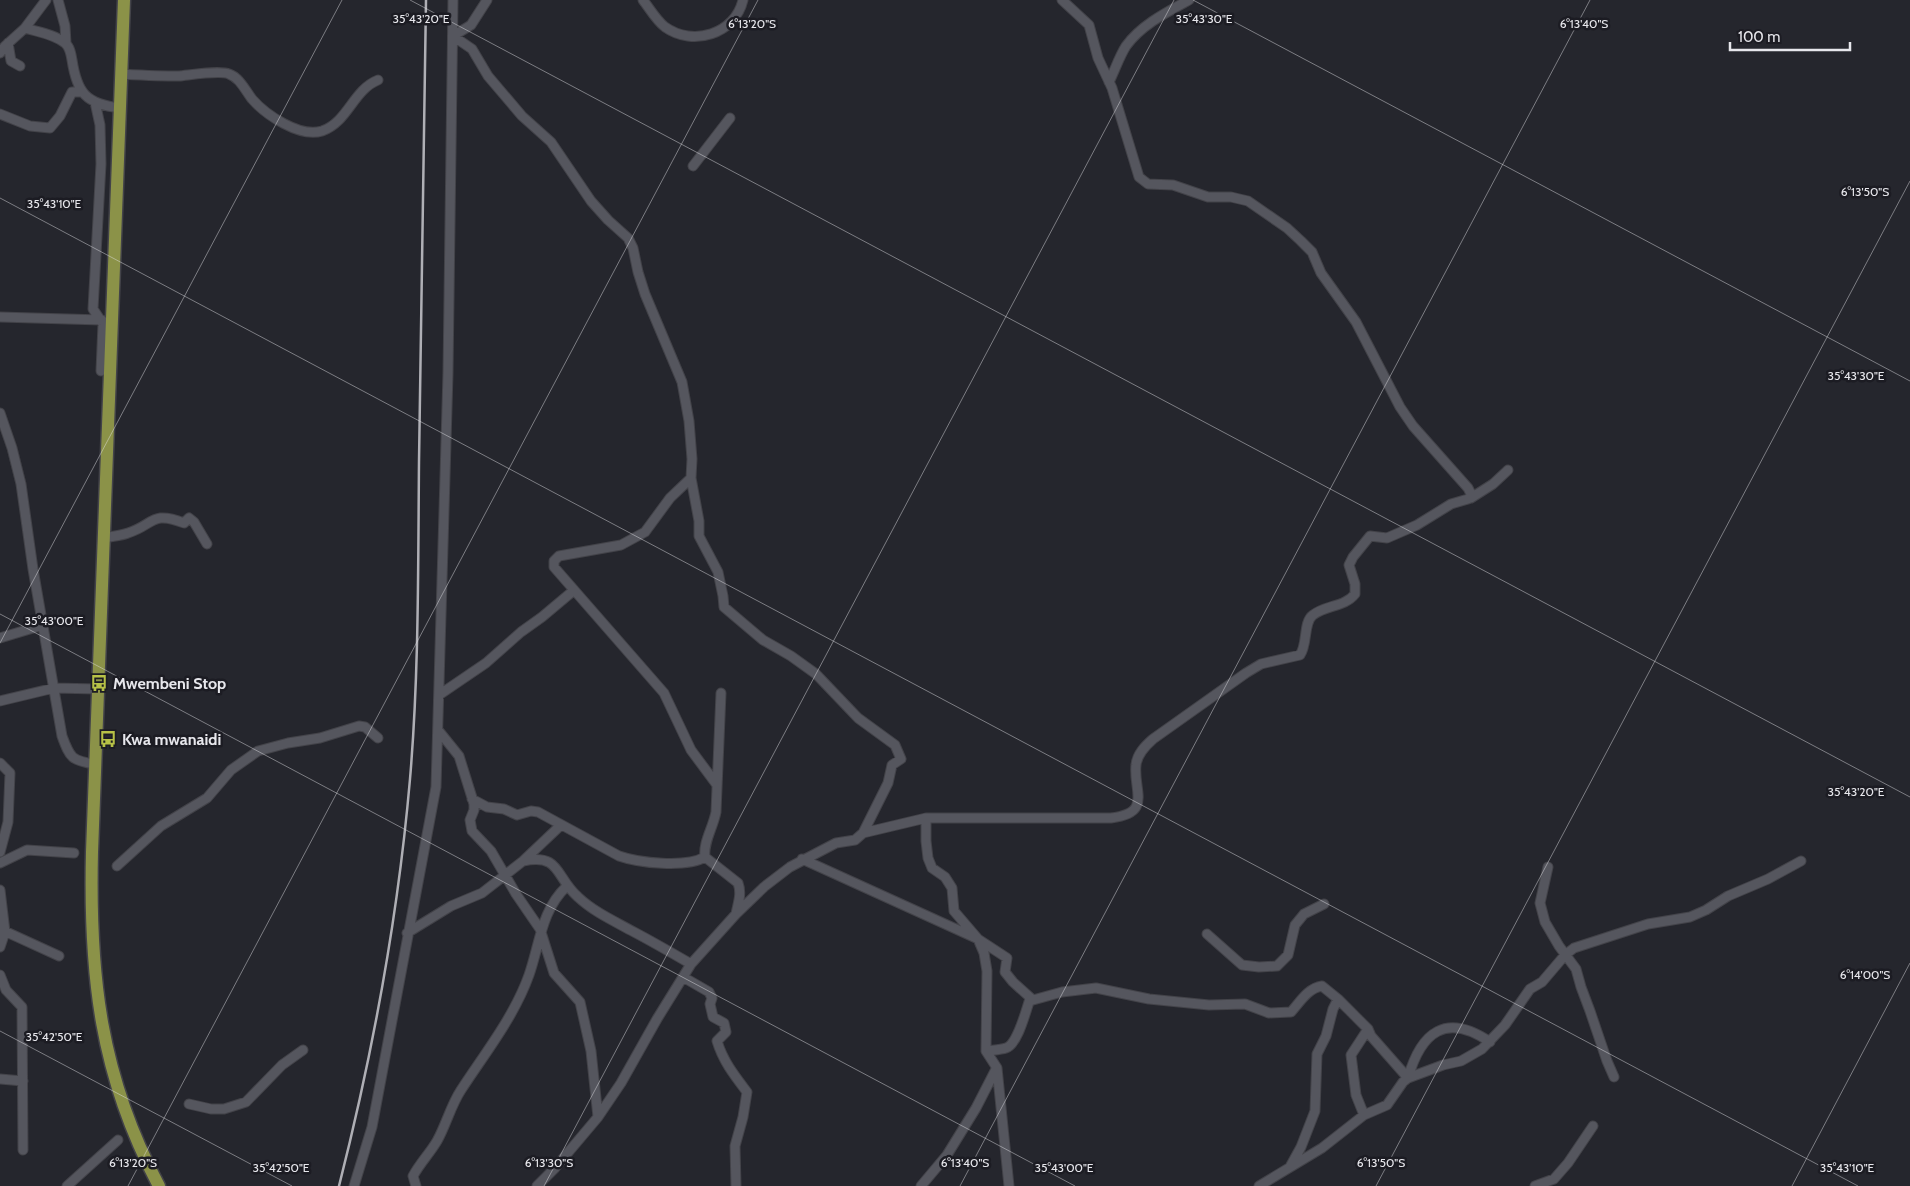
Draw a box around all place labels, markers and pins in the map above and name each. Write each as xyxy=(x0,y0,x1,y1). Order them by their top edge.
bus stop icon: Mwembeni Stop xyxy=(89,673,109,693)
place label: Mwembeni Stop xyxy=(113,674,226,693)
bus stop icon: Kwa mwanaidi xyxy=(98,729,118,749)
place label: Kwa mwanaidi xyxy=(122,730,221,749)

